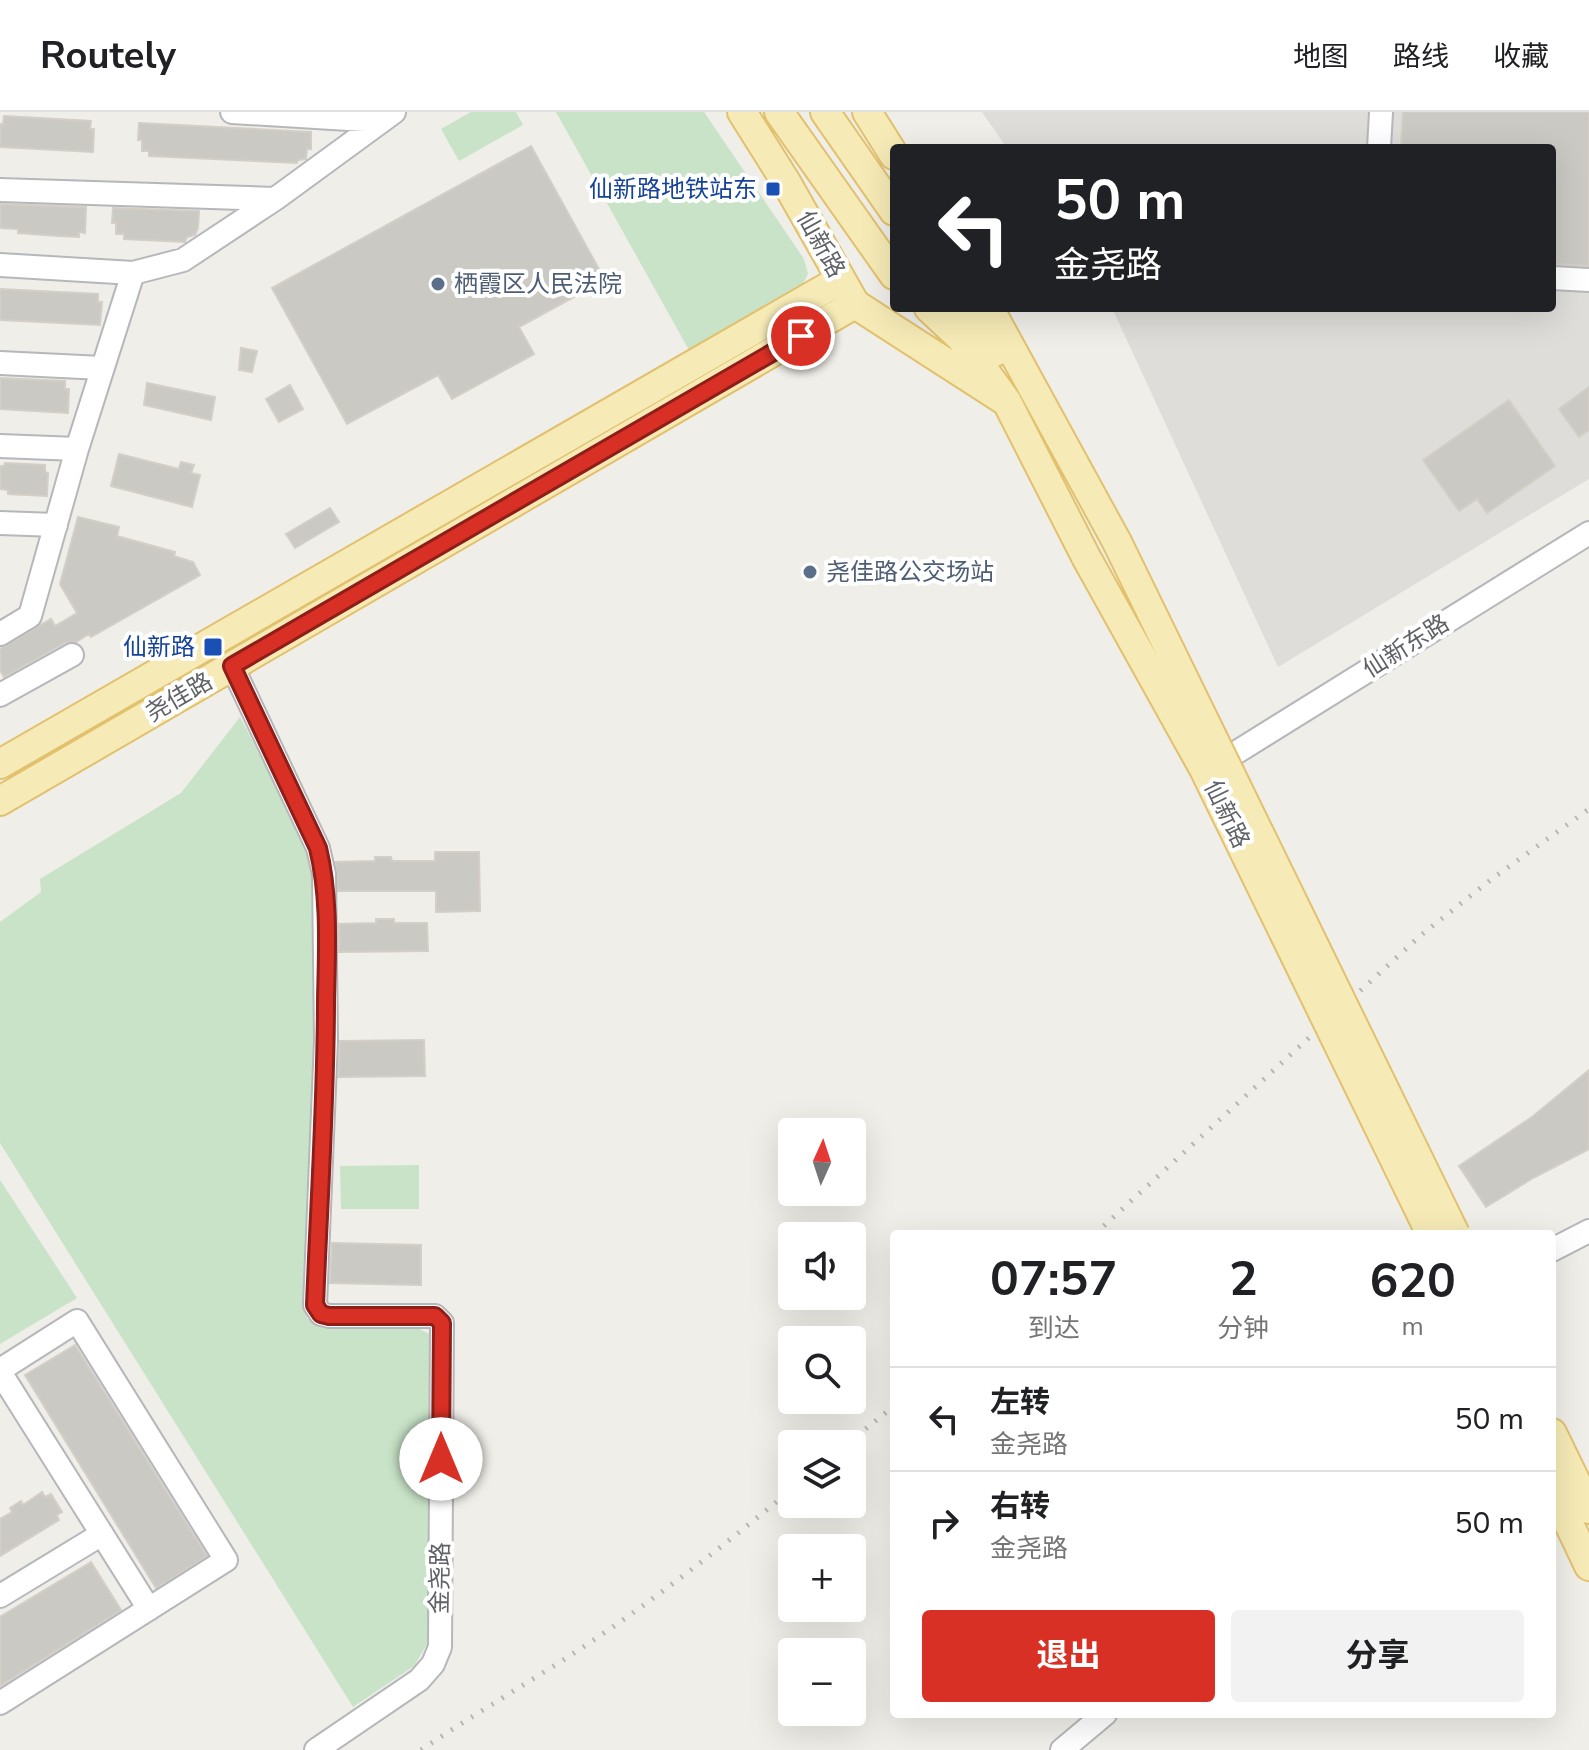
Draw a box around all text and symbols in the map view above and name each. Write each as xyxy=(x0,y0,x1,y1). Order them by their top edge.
text: Routely xyxy=(40,30,176,81)
text: 地图 xyxy=(1293,38,1349,76)
text: 路线 xyxy=(1393,38,1449,76)
text: 收藏 xyxy=(1493,38,1549,76)
text: 50 m xyxy=(1054,162,1185,239)
place label: 仙新路地铁站东 xyxy=(589,173,757,205)
icon: left xyxy=(922,176,1026,280)
marker: 仙新路地铁站东 xyxy=(764,180,782,198)
street label: 仙新路 xyxy=(790,205,852,283)
text: 金尧路 xyxy=(1054,241,1162,290)
place label: 栖霞区人民法院 xyxy=(454,268,622,300)
marker: 栖霞区人民法院 xyxy=(429,275,447,293)
pin xyxy=(767,302,835,370)
icon: arrive xyxy=(779,314,823,358)
place label: 尧佳路公交场站 xyxy=(826,556,994,588)
marker: 尧佳路公交场站 xyxy=(801,563,819,581)
street label: 仙新东路 xyxy=(1357,607,1455,685)
place label: 仙新路 xyxy=(123,631,195,663)
marker: 仙新路 xyxy=(202,636,224,658)
street label: 尧佳路 xyxy=(140,665,218,729)
street label: 仙新路 xyxy=(1197,775,1257,853)
north arrow xyxy=(778,1118,866,1206)
map controls xyxy=(778,1118,866,1726)
button: sound xyxy=(778,1222,866,1310)
text: 07:57 xyxy=(990,1246,1117,1312)
text: 2 xyxy=(1229,1246,1258,1312)
text: 620 xyxy=(1369,1248,1456,1314)
text: m xyxy=(1402,1309,1424,1344)
text: 到达 xyxy=(1028,1311,1080,1346)
text: 分钟 xyxy=(1217,1311,1269,1346)
button: search xyxy=(778,1326,866,1414)
text: 左转 xyxy=(990,1382,1050,1423)
icon: left xyxy=(922,1397,966,1441)
text: 50 m xyxy=(1455,1399,1524,1440)
position arrow xyxy=(399,1417,483,1501)
text: 金尧路 xyxy=(990,1427,1068,1462)
button: layers xyxy=(778,1430,866,1518)
text: 右转 xyxy=(990,1486,1050,1527)
icon: right xyxy=(922,1501,966,1545)
text: 50 m xyxy=(1455,1503,1524,1544)
text: 金尧路 xyxy=(990,1531,1068,1566)
button: + xyxy=(778,1534,866,1622)
street label: 金尧路 xyxy=(423,1542,457,1614)
button: 退出 xyxy=(922,1610,1215,1702)
button: 分享 xyxy=(1231,1610,1524,1702)
button: − xyxy=(778,1638,866,1726)

